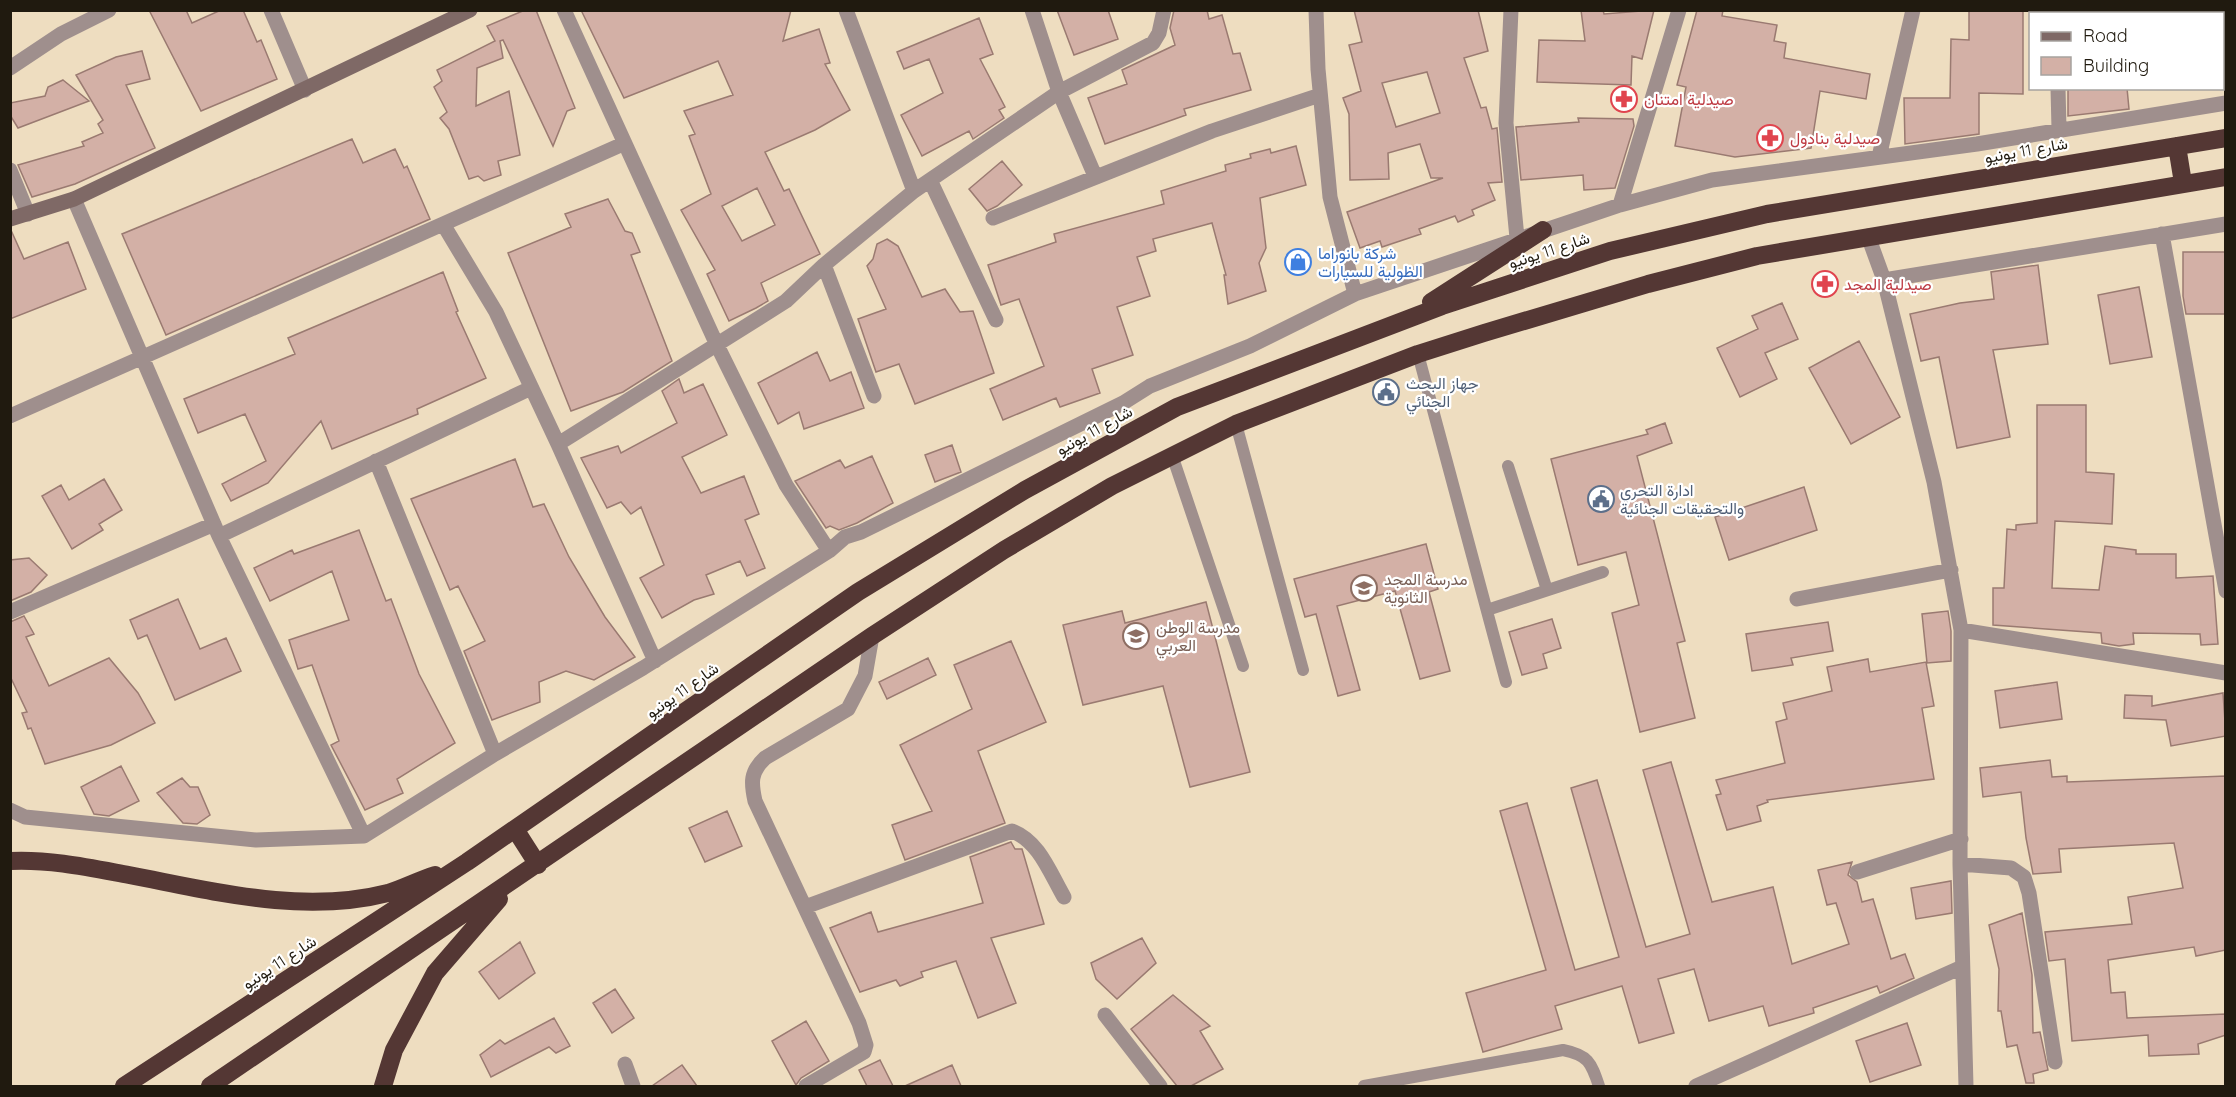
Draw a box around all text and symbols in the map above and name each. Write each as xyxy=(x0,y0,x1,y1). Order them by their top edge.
legend xyxy=(2029,12,2224,90)
text: Road xyxy=(2083,24,2128,47)
text: Building xyxy=(2083,54,2149,77)
pharmacy icon: صيدلية امتنان xyxy=(1609,84,1639,114)
place label: صيدلية امتنان xyxy=(1644,89,1734,109)
pharmacy icon: صيدلية بنادول xyxy=(1755,123,1785,153)
place label: صيدلية بنادول xyxy=(1790,128,1880,149)
street label: شارع 11 يونيو xyxy=(1983,133,2069,169)
street label: شارع 11 يونيو xyxy=(1506,227,1593,274)
place label: شركة بانوراما الظولية للسيارات xyxy=(1318,243,1423,282)
shop icon: شركة بانوراما الظولية للسيارات xyxy=(1283,247,1313,277)
pharmacy icon: صيدلية المجد xyxy=(1810,269,1840,299)
place label: صيدلية المجد xyxy=(1844,274,1932,294)
place label: جهاز البحث الجنائي xyxy=(1406,373,1479,415)
public building icon: جهاز البحث الجنائي xyxy=(1371,377,1401,407)
street label: شارع 11 يونيو xyxy=(1052,401,1137,461)
place label: ادارة التحري والتحقيقات الجنائية xyxy=(1620,480,1744,519)
public building icon: ادارة التحري والتحقيقات الجنائية xyxy=(1586,484,1616,514)
place label: مدرسة المجد الثانوية xyxy=(1384,569,1467,608)
school or university icon: مدرسة المجد الثانوية xyxy=(1349,573,1379,603)
place label: مدرسة الوطن العربي xyxy=(1156,617,1240,659)
school or university icon: مدرسة الوطن العربي xyxy=(1121,621,1151,651)
street label: شارع 11 يونيو xyxy=(642,658,723,724)
street label: شارع 11 يونيو xyxy=(238,931,321,995)

